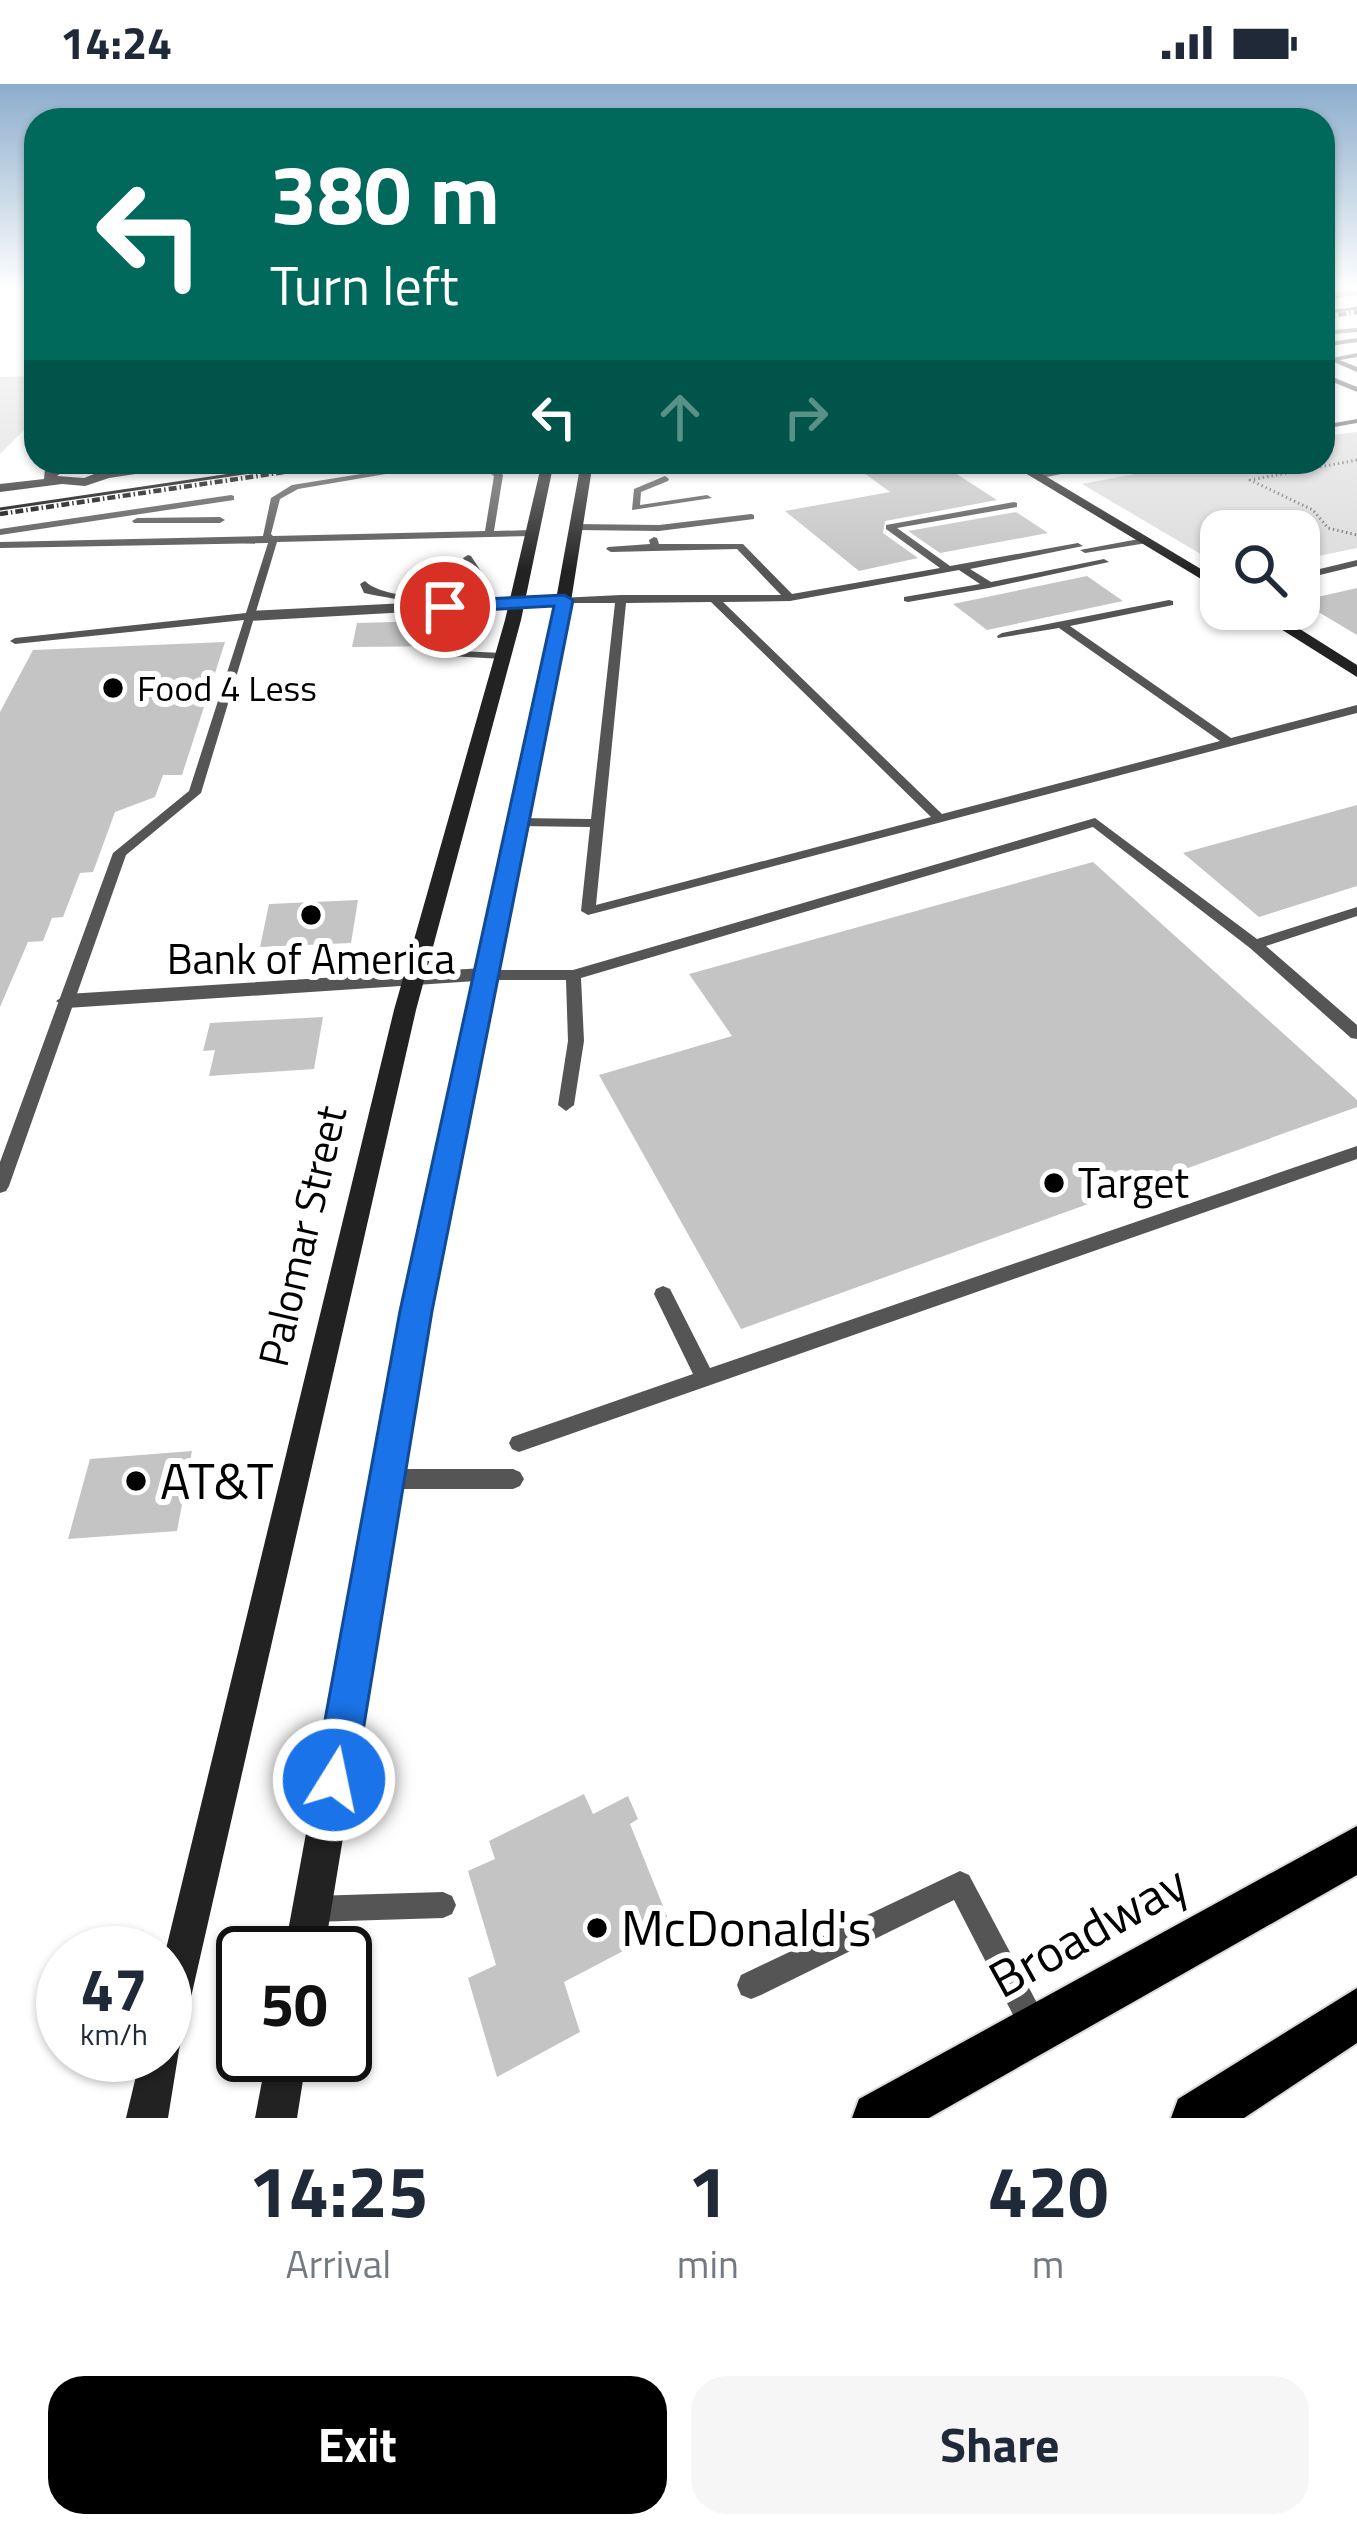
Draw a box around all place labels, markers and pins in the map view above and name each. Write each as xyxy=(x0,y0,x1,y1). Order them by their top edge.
pin xyxy=(394,556,496,658)
place label: Food 4 Less xyxy=(137,660,317,715)
marker: Food 4 Less xyxy=(100,675,126,701)
marker: Bank of America xyxy=(298,902,324,928)
place label: Bank of America xyxy=(167,926,455,990)
place label: Target xyxy=(1078,1150,1189,1214)
marker: Target xyxy=(1041,1170,1067,1196)
place label: AT&T xyxy=(160,1441,274,1519)
marker: AT&T xyxy=(123,1468,149,1494)
place label: McDonald's xyxy=(621,1888,871,1966)
marker: McDonald's xyxy=(584,1915,610,1941)

